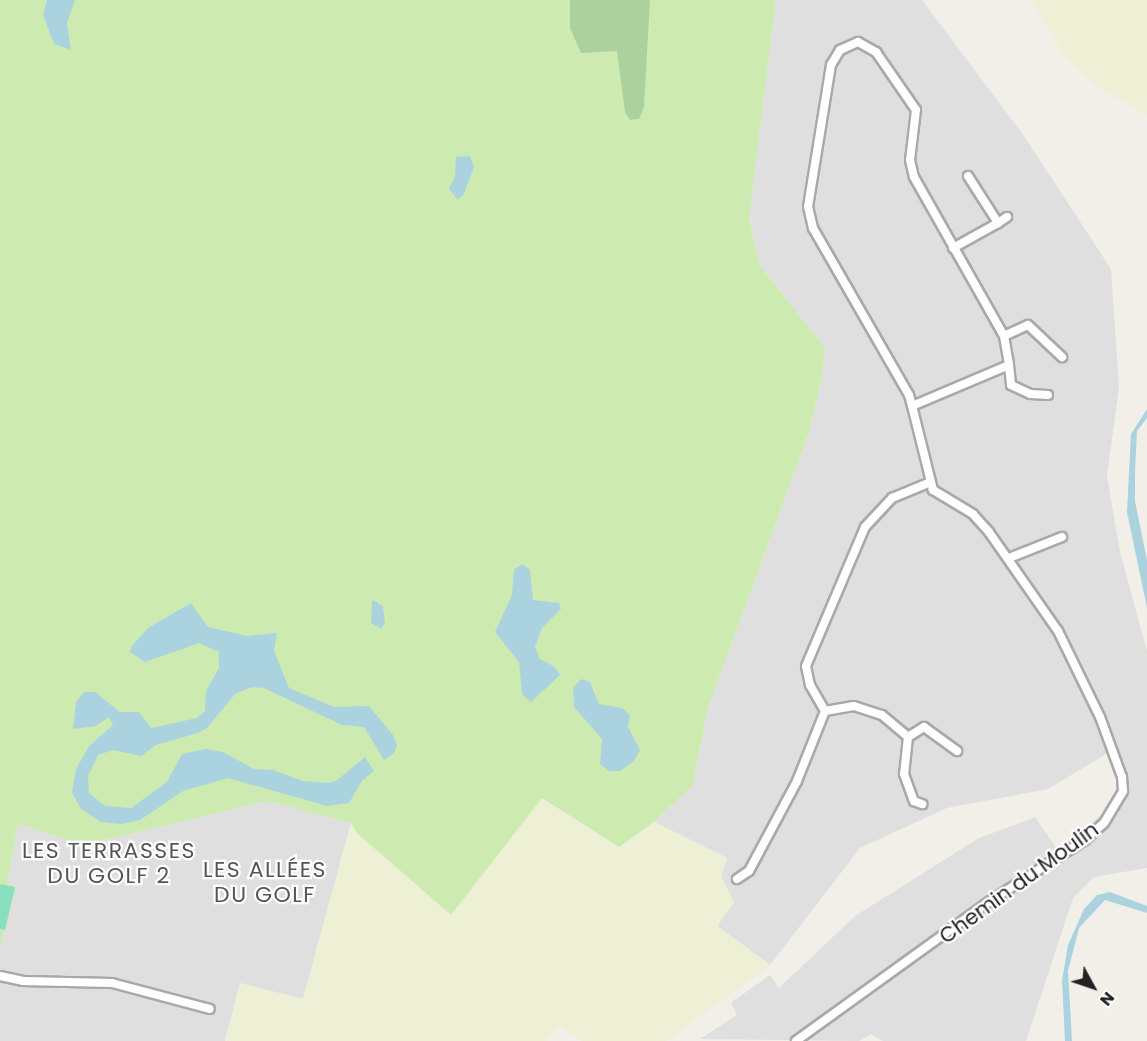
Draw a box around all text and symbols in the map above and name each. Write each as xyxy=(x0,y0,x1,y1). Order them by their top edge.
street label: Chemin du Moulin xyxy=(935,817,1103,949)
district label: LES TERRASSES DU GOLF 2 xyxy=(22,837,196,888)
district label: LES ALLÉES DU GOLF xyxy=(203,856,327,908)
north arrow xyxy=(1063,957,1123,1017)
text: N xyxy=(1094,987,1120,1011)

